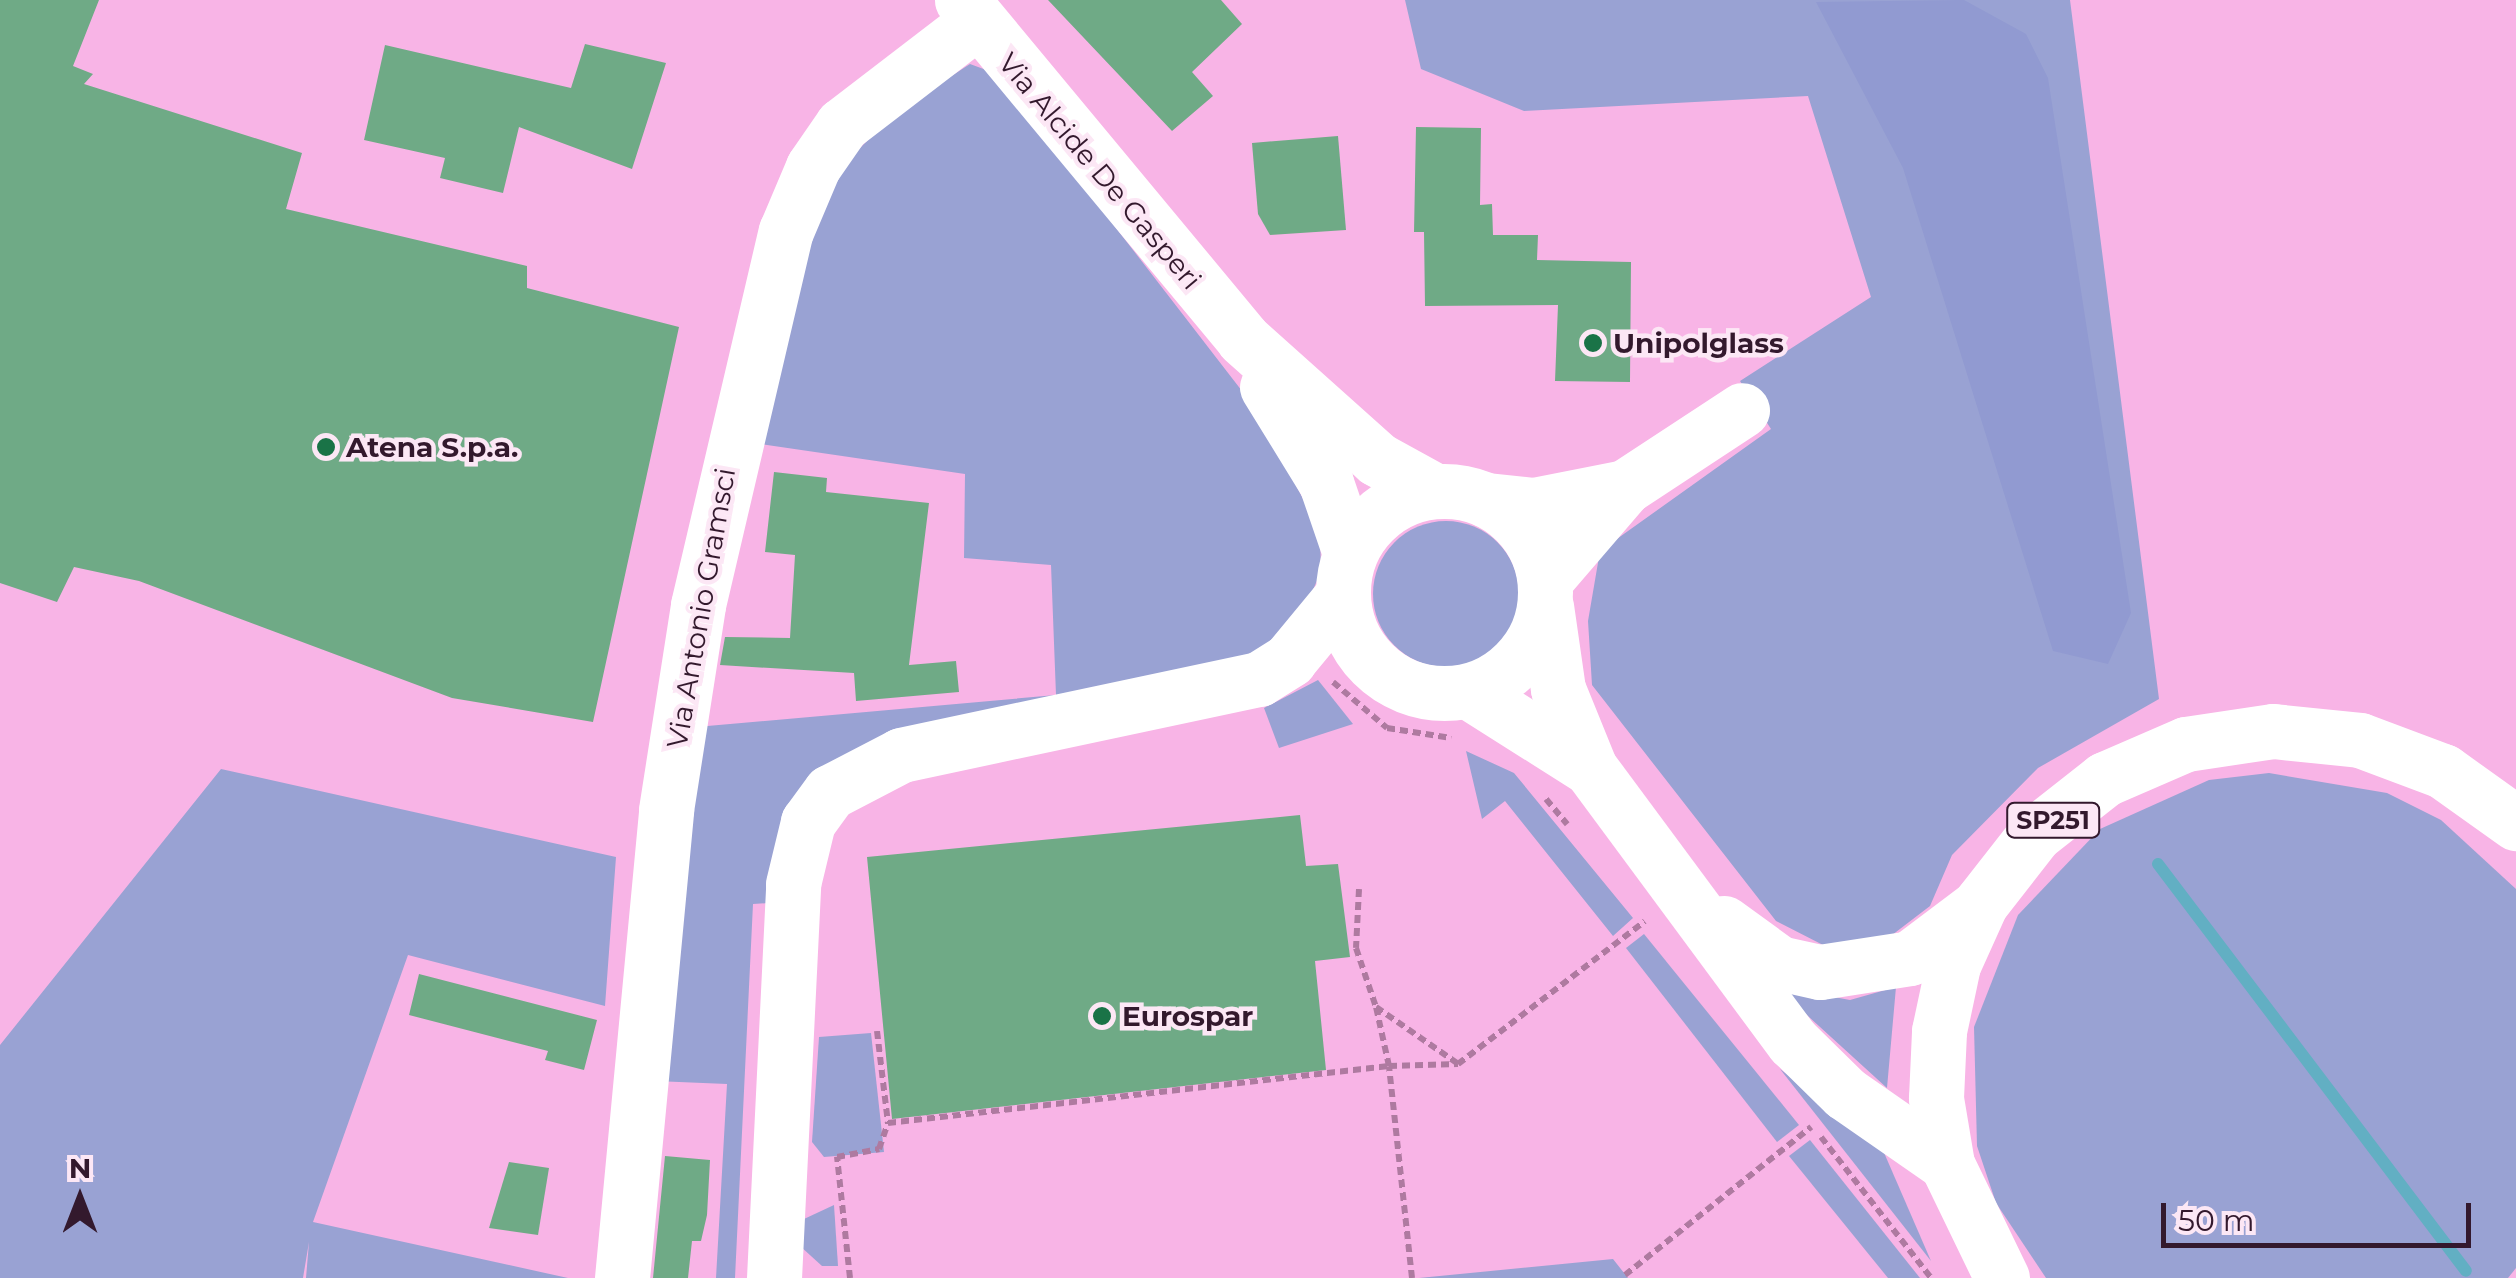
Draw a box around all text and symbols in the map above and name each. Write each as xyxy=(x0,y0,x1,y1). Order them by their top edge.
street label: Via Alcide De Gasperi xyxy=(991,46,1209,296)
place label: Unipolglass xyxy=(1613,326,1784,360)
marker: Unipolglass xyxy=(1582,332,1604,354)
place label: Atena S.p.a. xyxy=(346,430,518,464)
marker: Atena S.p.a. xyxy=(315,436,337,458)
street label: Via Antonio Gramsci xyxy=(660,465,742,751)
road number: SP251 xyxy=(2006,800,2100,840)
place label: Eurospar xyxy=(1122,999,1253,1033)
marker: Eurospar xyxy=(1091,1005,1113,1027)
north arrow xyxy=(30,1148,130,1248)
text: N xyxy=(69,1151,91,1185)
scale bar xyxy=(2166,1183,2476,1245)
text: 50 m xyxy=(2178,1202,2255,1239)

